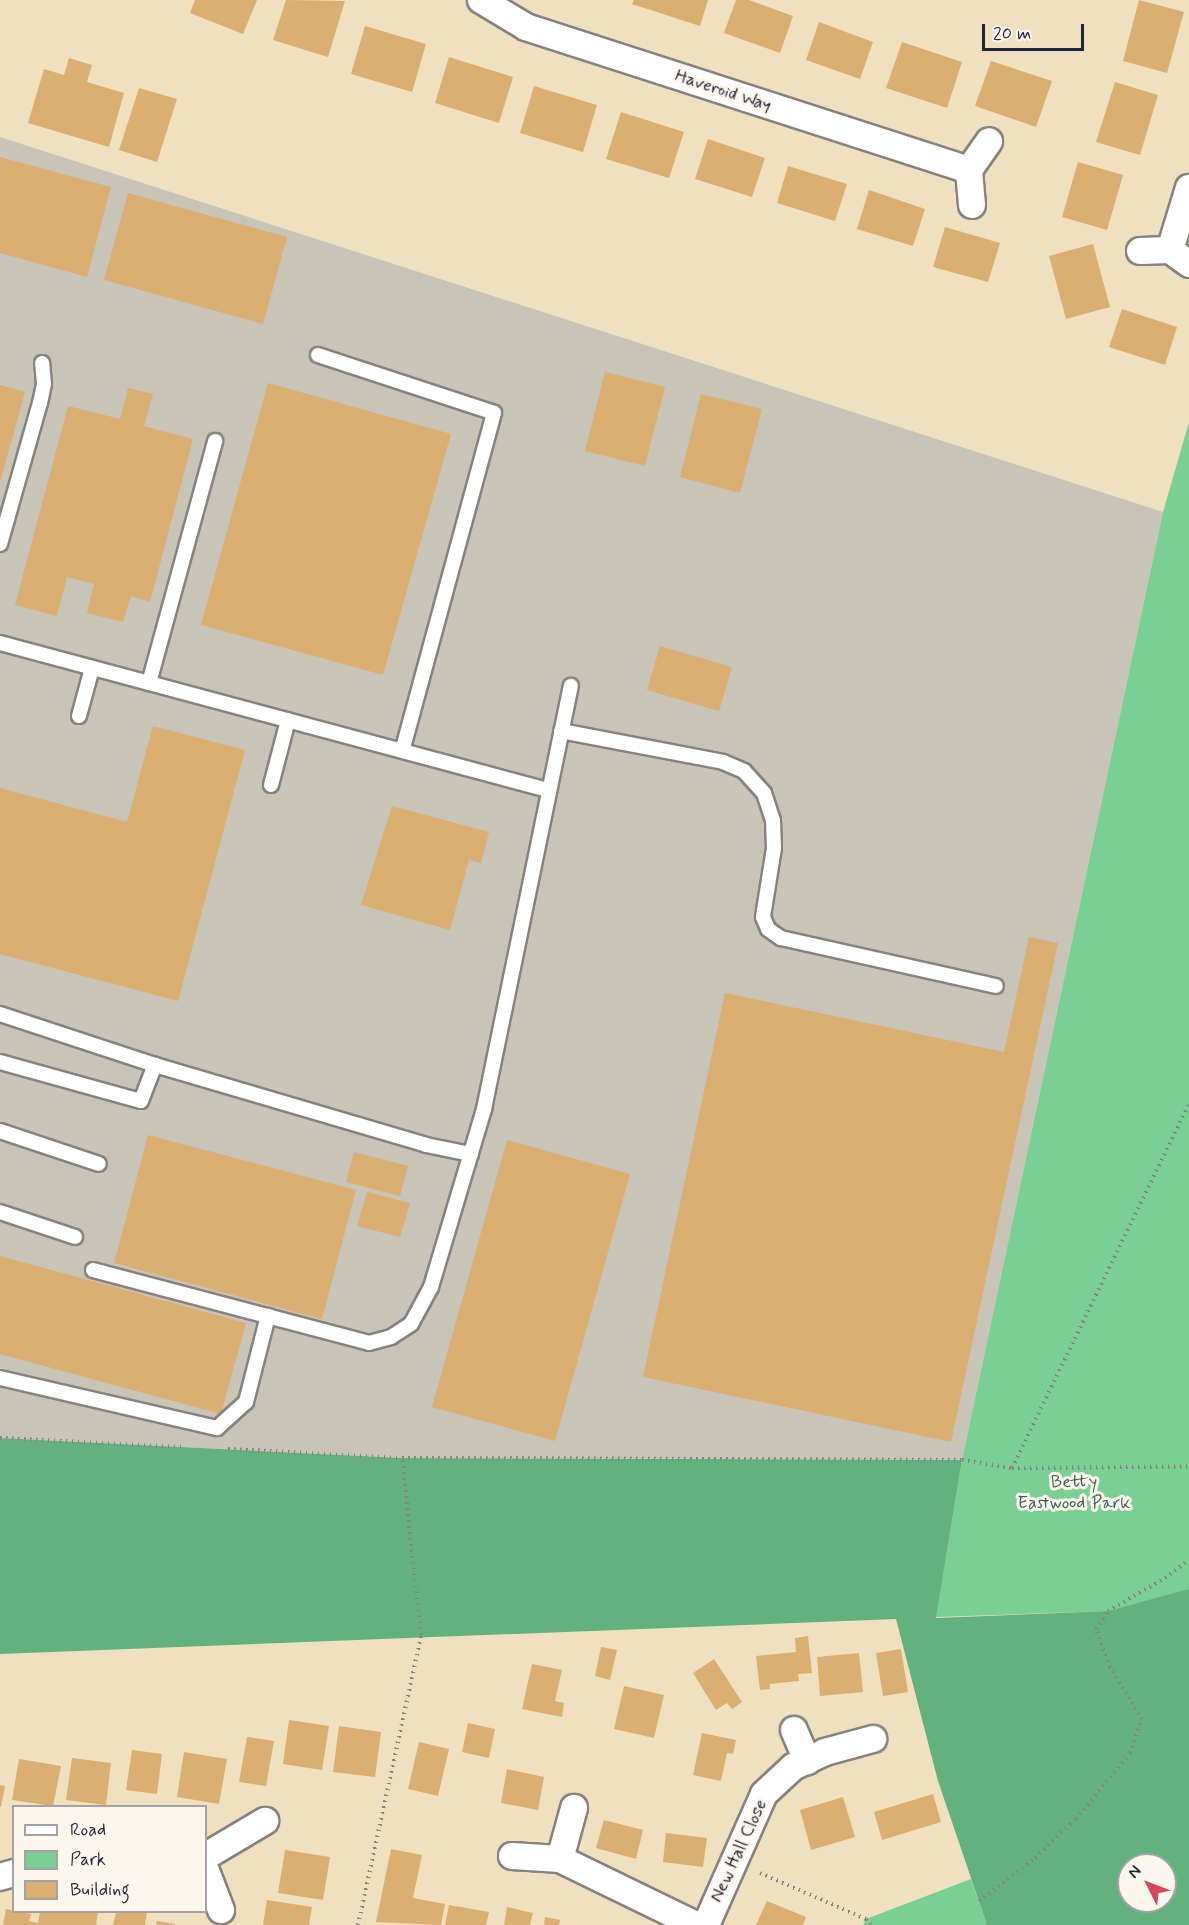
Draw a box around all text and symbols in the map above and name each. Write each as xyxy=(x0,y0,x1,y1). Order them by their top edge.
scale bar xyxy=(985,12,1087,50)
text: 20 m xyxy=(993,22,1031,46)
street label: Haveroid Way xyxy=(670,65,776,117)
park label: Betty Eastwood Park xyxy=(1020,1472,1128,1514)
street label: New Hall Close xyxy=(706,1796,772,1906)
legend xyxy=(12,1805,207,1913)
text: Road xyxy=(70,1818,106,1842)
text: Park xyxy=(70,1848,106,1872)
north arrow xyxy=(1117,1853,1177,1913)
text: N xyxy=(1123,1861,1146,1883)
text: Building xyxy=(70,1878,130,1902)

